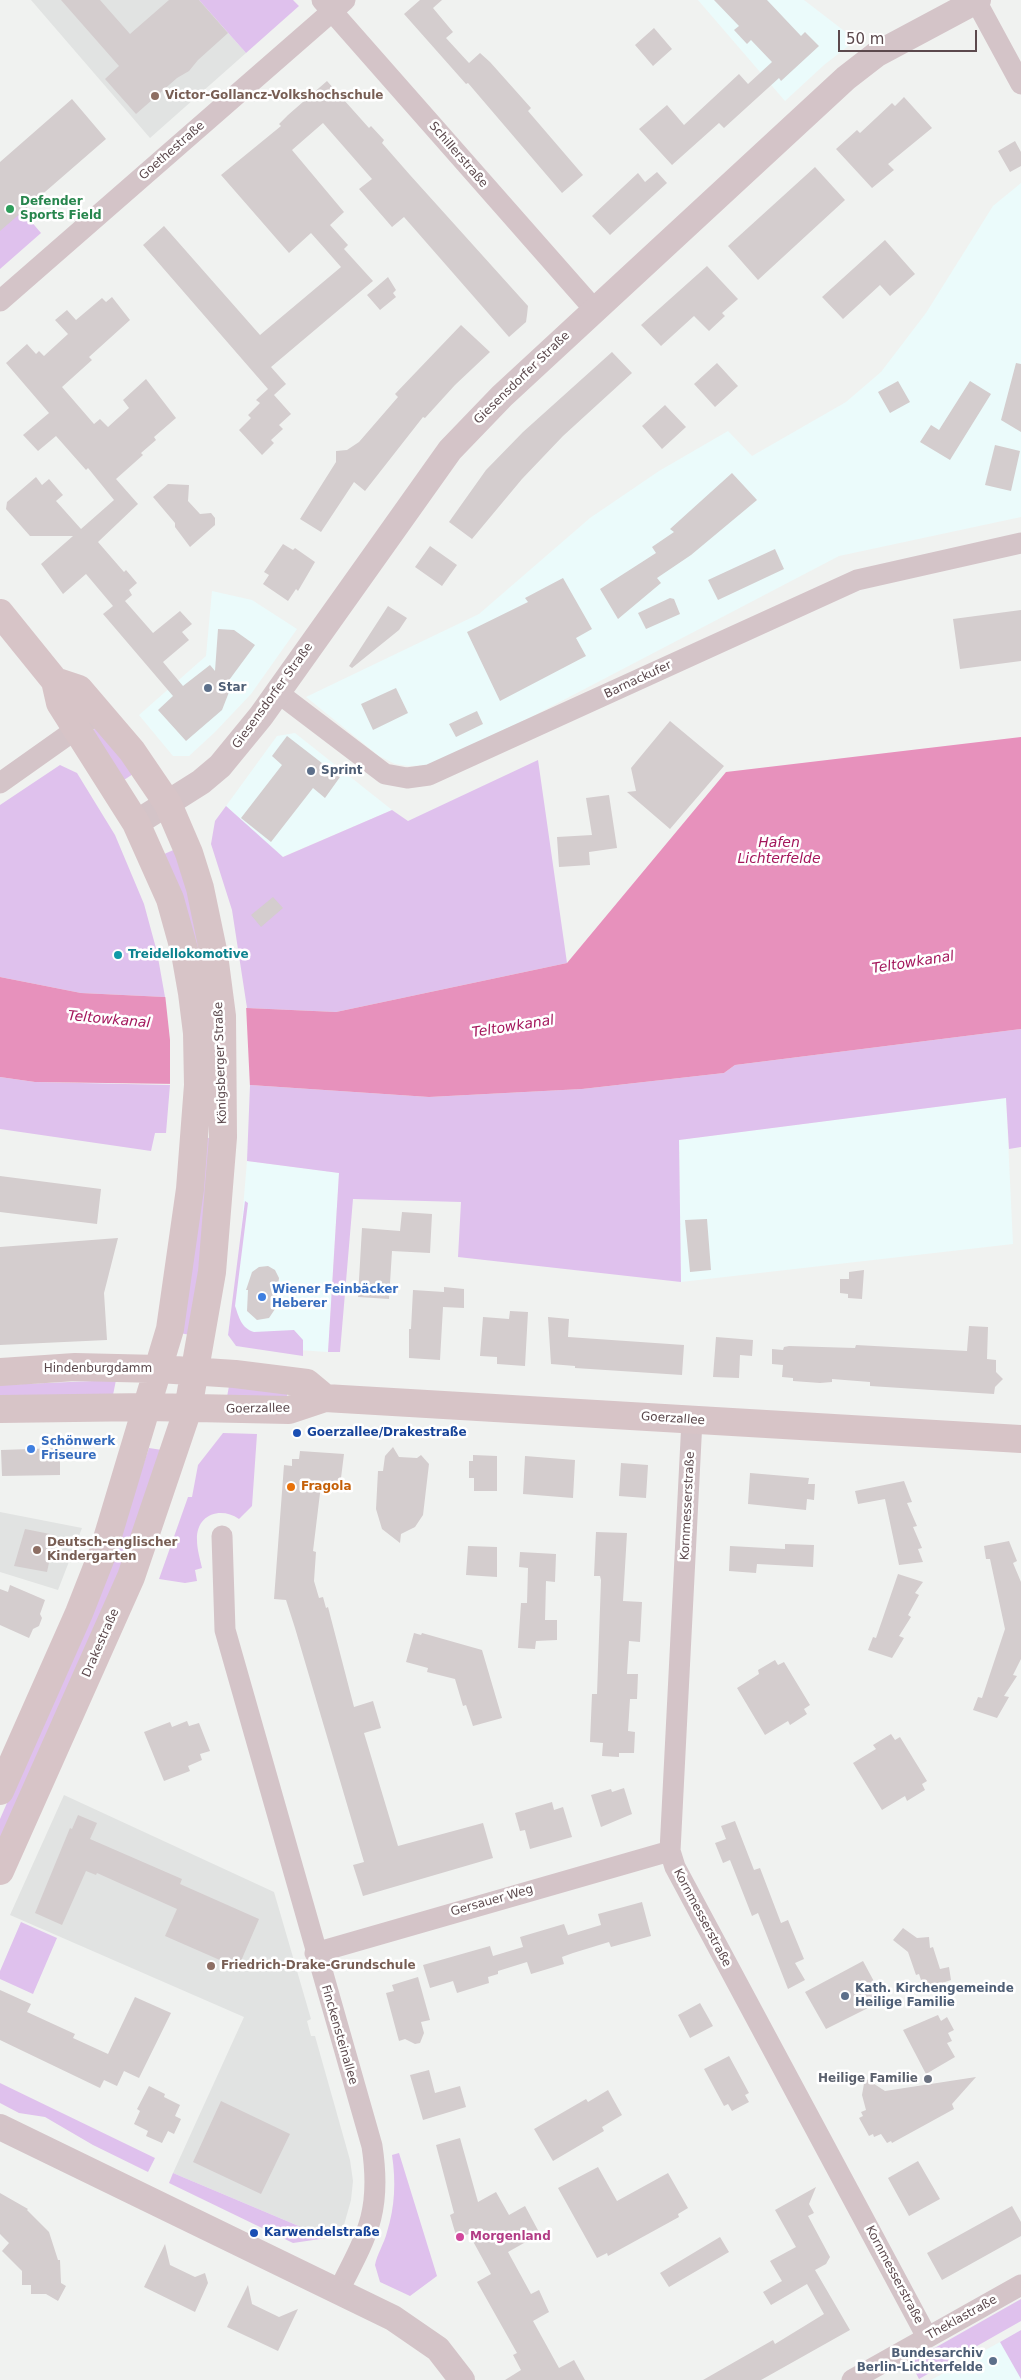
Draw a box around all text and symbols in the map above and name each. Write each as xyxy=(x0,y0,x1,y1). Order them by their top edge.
scale bar xyxy=(841,20,980,52)
text: 50 m xyxy=(846,30,884,48)
place label: Victor-Gollancz-Volkshochschule xyxy=(165,89,383,103)
marker: Victor-Gollancz-Volkshochschule xyxy=(149,90,161,102)
street label: Goethestraße xyxy=(136,119,208,183)
street label: Schillerstraße xyxy=(426,119,490,191)
place label: Defender Sports Field xyxy=(20,195,102,223)
marker: Defender Sports Field xyxy=(4,203,16,215)
street label: Giesensdorfer Straße xyxy=(471,329,573,427)
street label: Giesensdorfer Straße xyxy=(230,640,316,752)
street label: Barnackufer xyxy=(602,658,674,702)
place label: Star xyxy=(218,681,246,695)
marker: Star xyxy=(202,682,214,694)
place label: Sprint xyxy=(321,764,363,778)
marker: Sprint xyxy=(305,765,317,777)
water label: Hafen Lichterfelde xyxy=(737,835,821,868)
place label: Treidellokomotive xyxy=(128,948,249,962)
water label: Teltowkanal xyxy=(871,948,955,978)
marker: Treidellokomotive xyxy=(112,949,124,961)
street label: Königsberger Straße xyxy=(212,1002,230,1124)
water label: Teltowkanal xyxy=(67,1008,151,1032)
water label: Teltowkanal xyxy=(471,1012,555,1042)
place label: Wiener Feinbäcker Heberer xyxy=(272,1283,398,1311)
marker: Wiener Feinbäcker Heberer xyxy=(256,1291,268,1303)
street label: Hindenburgdamm xyxy=(44,1362,152,1376)
street label: Goerzallee xyxy=(226,1401,290,1417)
street label: Goerzallee xyxy=(641,1410,705,1428)
place label: Goerzallee/Drakestraße xyxy=(307,1426,467,1440)
marker: Goerzallee/Drakestraße xyxy=(291,1427,303,1439)
place label: Schönwerk Friseure xyxy=(41,1435,115,1463)
marker: Schönwerk Friseure xyxy=(25,1443,37,1455)
street label: Kornmesserstraße xyxy=(678,1451,698,1561)
place label: Fragola xyxy=(301,1480,351,1494)
marker: Fragola xyxy=(285,1481,297,1493)
place label: Deutsch-englischer Kindergarten xyxy=(47,1536,178,1564)
marker: Deutsch-englischer Kindergarten xyxy=(31,1544,43,1556)
street label: Drakestraße xyxy=(79,1606,123,1680)
street label: Kornmesserstraße xyxy=(670,1866,734,1970)
street label: Gersauer Weg xyxy=(449,1882,535,1920)
place label: Friedrich-Drake-Grundschule xyxy=(221,1959,416,1973)
marker: Friedrich-Drake-Grundschule xyxy=(205,1960,217,1972)
place label: Kath. Kirchengemeinde Heilige Familie xyxy=(855,1982,1014,2010)
street label: Finckensteinallee xyxy=(318,1983,360,2087)
marker: Kath. Kirchengemeinde Heilige Familie xyxy=(839,1990,851,2002)
place label: Heilige Familie xyxy=(818,2072,918,2086)
marker: Heilige Familie xyxy=(922,2073,934,2085)
street label: Kornmesserstraße xyxy=(862,2223,926,2327)
place label: Karwendelstraße xyxy=(264,2226,380,2240)
marker: Karwendelstraße xyxy=(248,2227,260,2239)
place label: Morgenland xyxy=(470,2230,551,2244)
marker: Morgenland xyxy=(454,2231,466,2243)
street label: Theklastraße xyxy=(924,2293,1000,2343)
place label: Bundesarchiv Berlin-Lichterfelde xyxy=(857,2347,983,2375)
marker: Bundesarchiv Berlin-Lichterfelde xyxy=(987,2355,999,2367)

